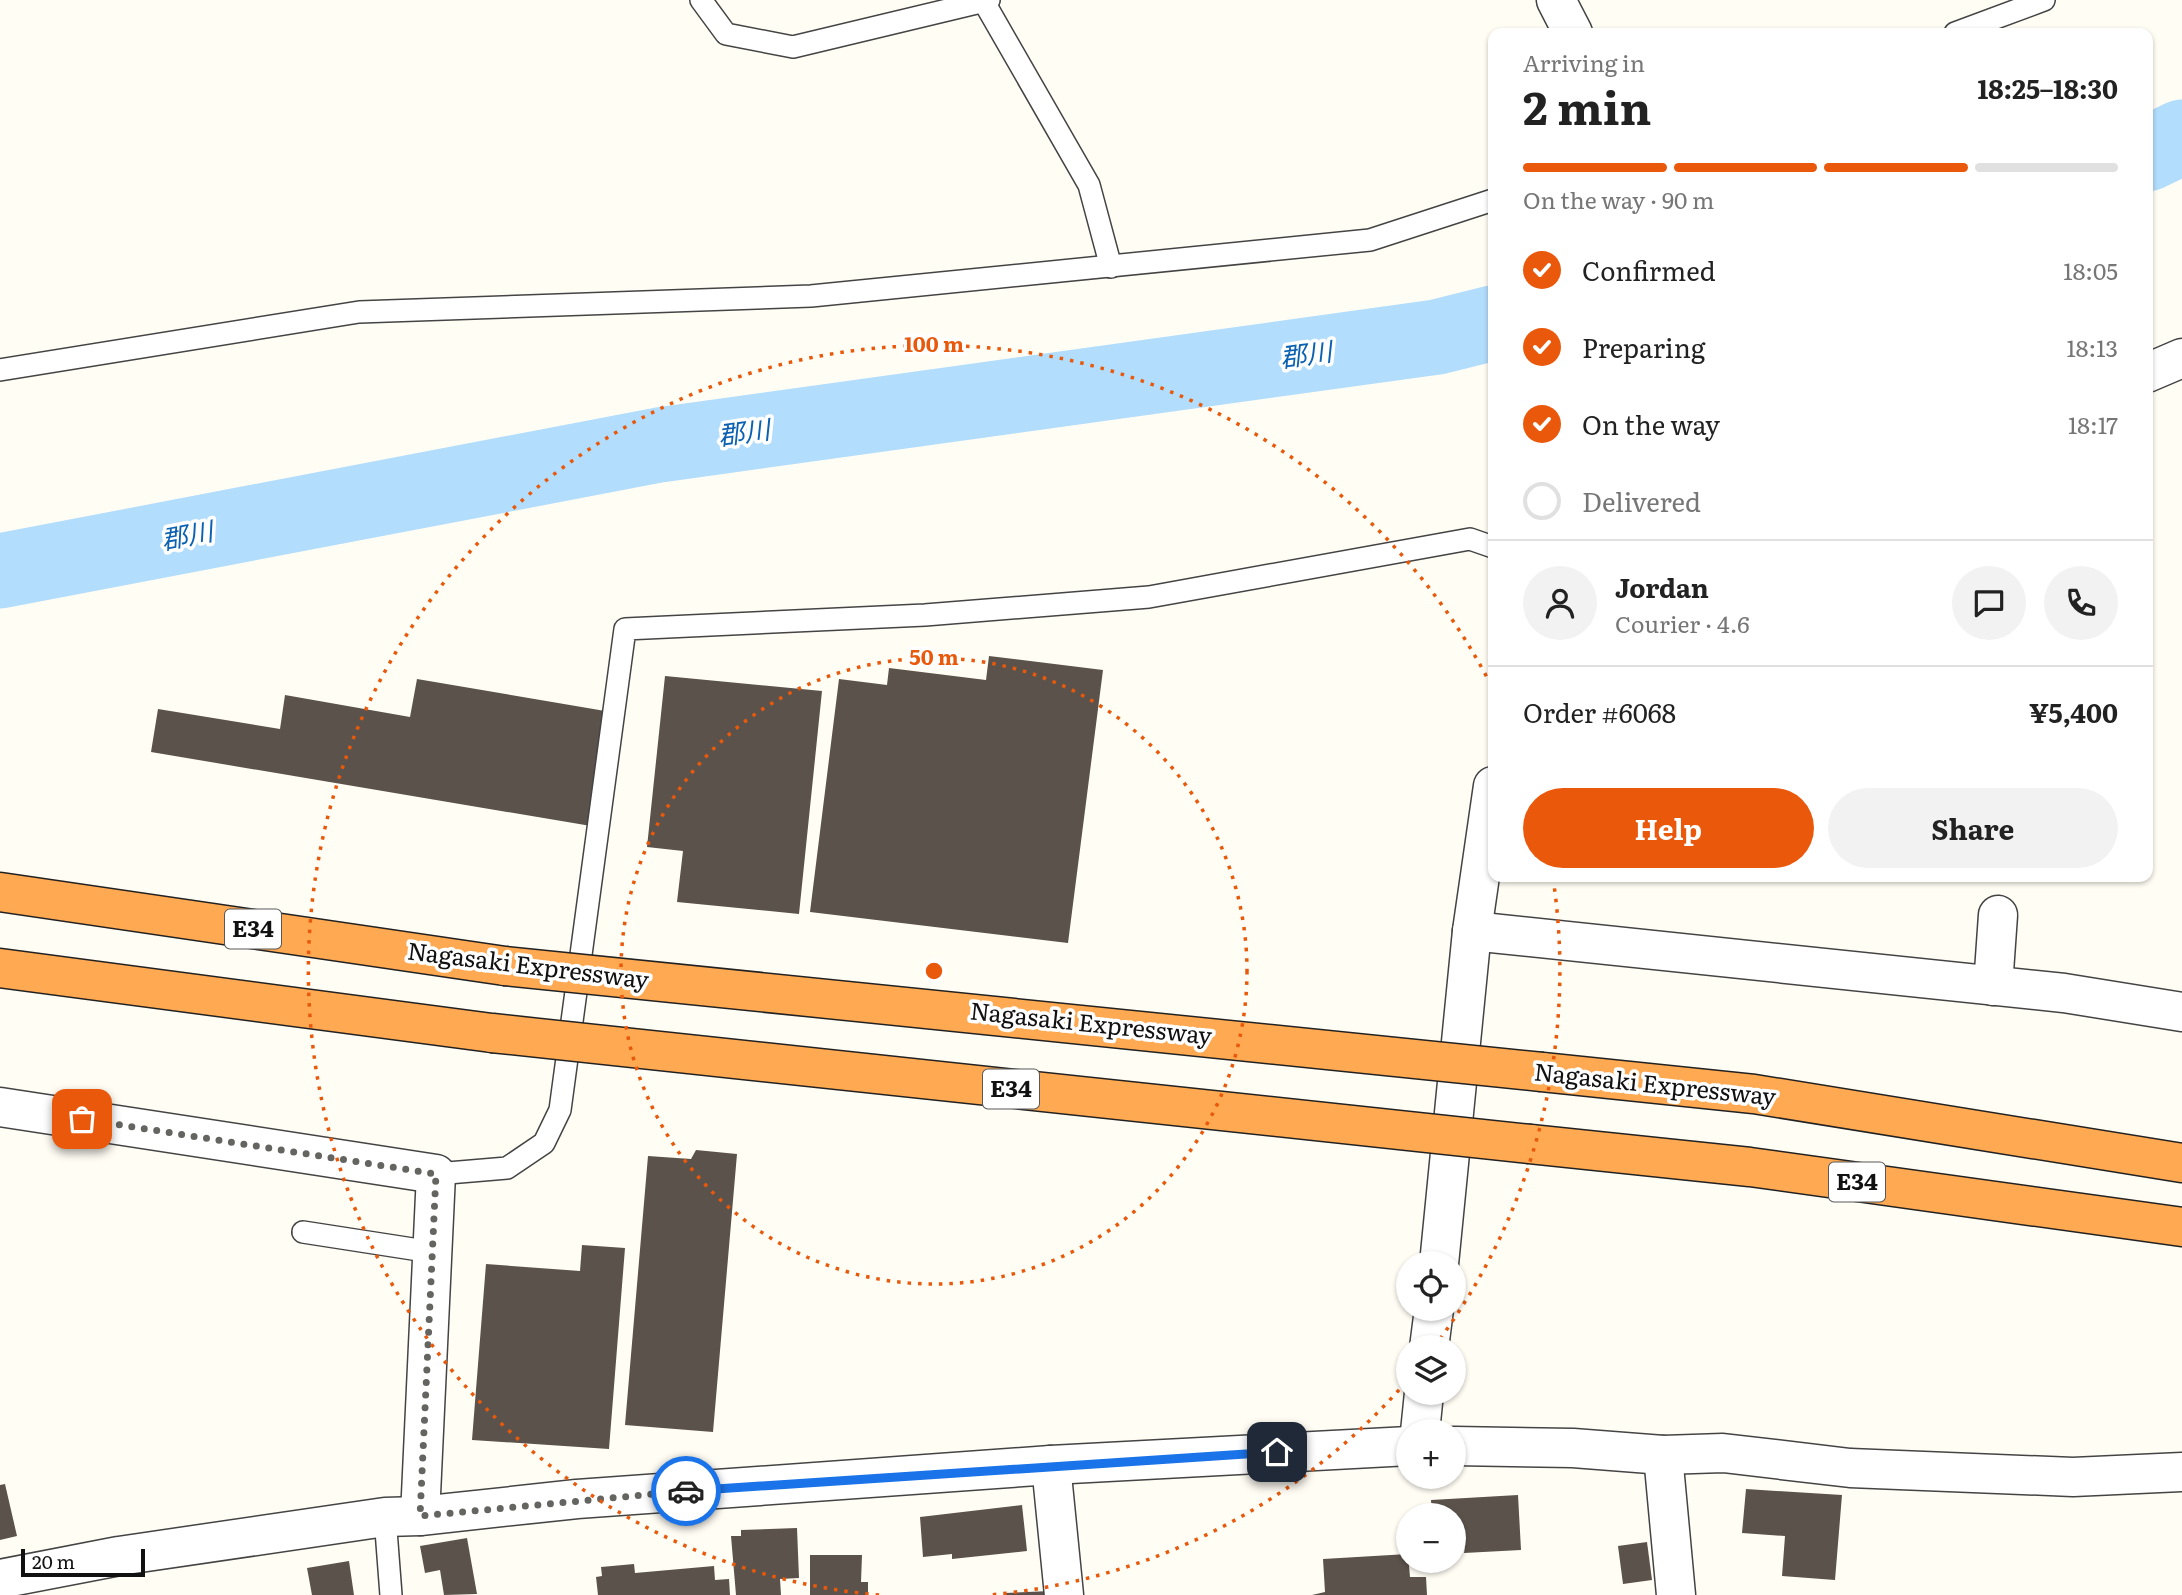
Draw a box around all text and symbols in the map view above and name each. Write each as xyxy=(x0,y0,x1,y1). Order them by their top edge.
text: Arriving in xyxy=(1523,45,1645,79)
text: 18:25–18:30 xyxy=(1978,68,2118,107)
text: 2 min xyxy=(1523,71,1652,139)
text: On the way · 90 m xyxy=(1523,182,1714,216)
text: Confirmed xyxy=(1582,250,1716,289)
icon: check xyxy=(1523,251,1561,289)
text: 18:05 xyxy=(2063,253,2118,287)
text: 100 m xyxy=(904,327,964,358)
text: Preparing xyxy=(1582,327,1705,366)
icon: check xyxy=(1523,328,1561,366)
water label: 郡川 xyxy=(1277,329,1337,375)
text: 18:13 xyxy=(2066,330,2118,364)
text: On the way xyxy=(1582,404,1720,443)
icon: check xyxy=(1523,405,1561,443)
water label: 郡川 xyxy=(715,407,775,453)
text: 18:17 xyxy=(2068,407,2118,441)
text: Delivered xyxy=(1582,481,1701,520)
water label: 郡川 xyxy=(157,509,219,558)
button: person xyxy=(1523,566,1597,640)
button: chat xyxy=(1952,566,2026,640)
button: phone xyxy=(2044,566,2118,640)
text: Jordan xyxy=(1615,567,1709,606)
text: Courier · 4.6 xyxy=(1615,606,1750,640)
text: 50 m xyxy=(909,640,959,671)
text: Order #6068 xyxy=(1523,692,1676,731)
text: ¥5,400 xyxy=(2029,692,2118,731)
button: Help xyxy=(1523,788,1814,868)
button: Share xyxy=(1828,788,2118,868)
road number: E34 xyxy=(225,910,281,948)
street label: Nagasaki Expressway xyxy=(406,931,651,996)
centre of rings xyxy=(922,959,946,983)
street label: Nagasaki Expressway xyxy=(969,991,1214,1052)
street label: Nagasaki Expressway xyxy=(1533,1052,1778,1113)
road number: E34 xyxy=(983,1070,1039,1108)
pin xyxy=(52,1089,112,1149)
icon: bag xyxy=(63,1100,101,1138)
road number: E34 xyxy=(1829,1162,1885,1202)
map controls xyxy=(1396,1251,1466,1573)
button: locate xyxy=(1396,1251,1466,1321)
button: layers xyxy=(1396,1335,1466,1405)
button: + xyxy=(1396,1419,1466,1489)
pin xyxy=(1247,1422,1307,1482)
icon: home xyxy=(1258,1433,1296,1471)
courier xyxy=(651,1456,721,1526)
icon: car xyxy=(667,1472,705,1510)
button: − xyxy=(1396,1503,1466,1573)
scale bar xyxy=(21,1546,145,1578)
text: 20 m xyxy=(32,1547,75,1575)

